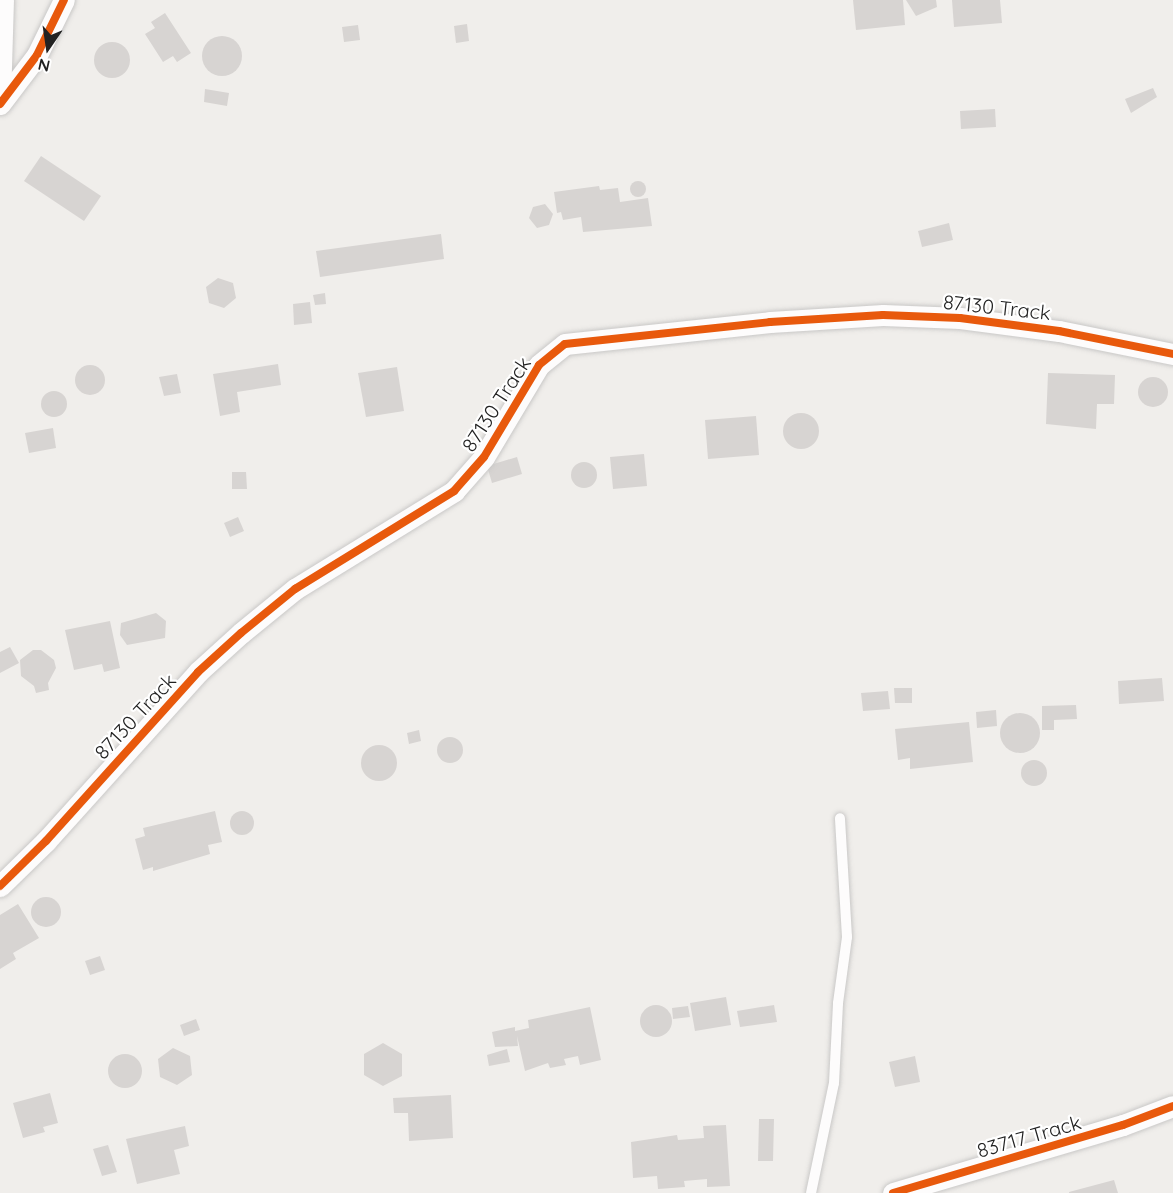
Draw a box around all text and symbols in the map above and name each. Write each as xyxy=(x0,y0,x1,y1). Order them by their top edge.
north arrow xyxy=(18,18,78,78)
text: N xyxy=(36,54,52,77)
street label: 87130 Track xyxy=(942,289,1052,325)
street label: 87130 Track xyxy=(456,352,536,456)
street label: 87130 Track xyxy=(89,668,181,764)
street label: 83717 Track xyxy=(974,1110,1084,1162)

